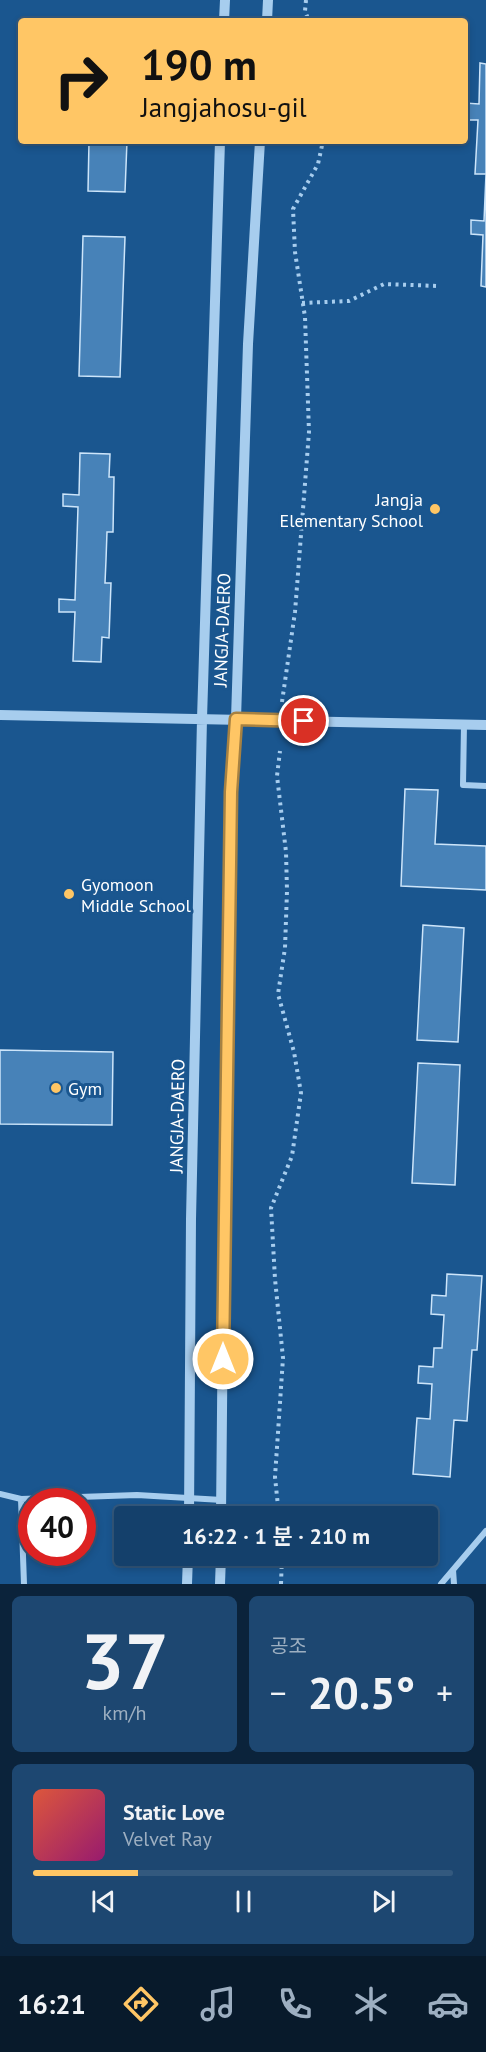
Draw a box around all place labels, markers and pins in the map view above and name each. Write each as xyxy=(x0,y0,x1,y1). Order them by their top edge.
place label: Jangja Elementary School xyxy=(280,488,424,532)
marker: Jangja Elementary School xyxy=(428,502,442,516)
pin xyxy=(278,695,329,746)
place label: Gyomoon Middle School xyxy=(81,873,191,917)
marker: Gyomoon Middle School xyxy=(62,887,76,901)
place label: Gym xyxy=(68,1077,102,1100)
marker: Gym xyxy=(49,1081,63,1095)

